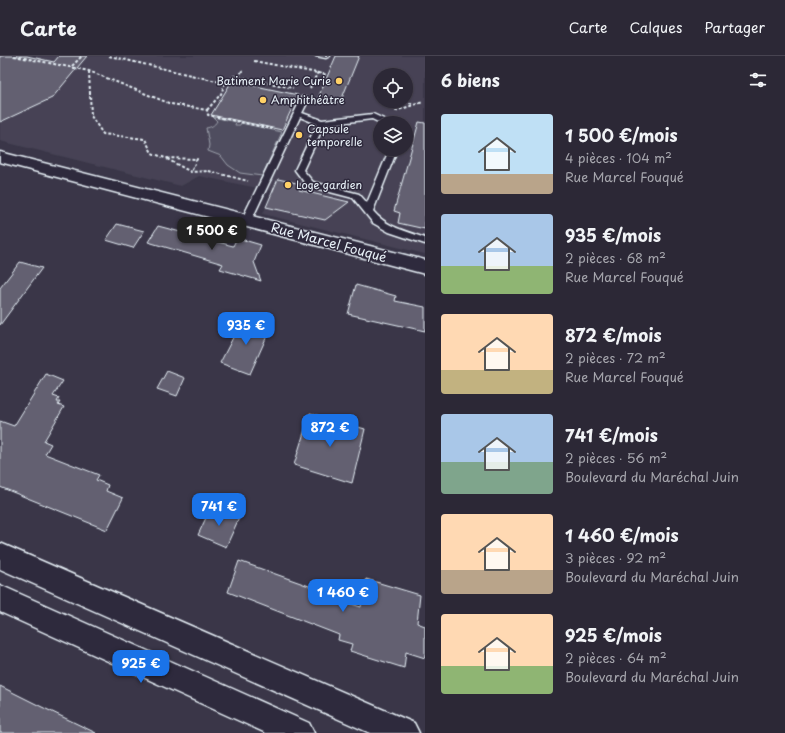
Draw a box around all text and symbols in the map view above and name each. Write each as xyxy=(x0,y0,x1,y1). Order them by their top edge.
text: Carte xyxy=(20,14,77,42)
text: Carte xyxy=(569,17,608,38)
text: Calques xyxy=(630,17,682,38)
text: Partager xyxy=(704,17,765,38)
text: 6 biens xyxy=(441,67,500,93)
map controls xyxy=(373,68,413,156)
button: locate xyxy=(373,68,413,108)
icon: filters xyxy=(747,69,769,91)
place label: Batiment Marie Curie xyxy=(216,72,331,89)
marker: Batiment Marie Curie xyxy=(334,76,344,86)
place label: Amphithéâtre xyxy=(271,91,345,108)
marker: Amphithéâtre xyxy=(258,95,268,105)
button: layers xyxy=(373,116,413,156)
place label: Capsule temporelle xyxy=(307,120,363,150)
text: 1 500 €/mois xyxy=(565,122,678,148)
marker: Capsule temporelle xyxy=(294,130,304,140)
icon: home xyxy=(473,130,521,178)
text: 4 pièces · 104 m² xyxy=(565,148,672,167)
text: Rue Marcel Fouqué xyxy=(565,167,684,186)
place label: Loge gardien xyxy=(296,176,362,193)
marker: Loge gardien xyxy=(283,180,293,190)
pin: 1 500 € xyxy=(175,217,249,251)
street label: Rue Marcel Fouqué xyxy=(269,217,389,266)
text: 1 500 € xyxy=(186,220,238,239)
text: 935 €/mois xyxy=(565,222,661,248)
icon: home xyxy=(473,230,521,278)
text: 2 pièces · 68 m² xyxy=(565,248,666,267)
text: Rue Marcel Fouqué xyxy=(565,267,684,286)
pin: 935 € xyxy=(218,312,274,346)
text: 935 € xyxy=(227,315,265,334)
text: 872 €/mois xyxy=(565,322,662,348)
icon: home xyxy=(473,330,521,378)
text: 2 pièces · 72 m² xyxy=(565,348,666,367)
text: Rue Marcel Fouqué xyxy=(565,367,684,386)
pin: 872 € xyxy=(302,414,358,448)
text: 872 € xyxy=(311,417,350,436)
text: 741 €/mois xyxy=(565,422,658,448)
icon: home xyxy=(473,430,521,478)
text: 2 pièces · 56 m² xyxy=(565,448,667,467)
text: Boulevard du Maréchal Juin xyxy=(565,467,739,486)
pin: 741 € xyxy=(191,493,247,527)
text: 741 € xyxy=(201,496,237,515)
text: 1 460 €/mois xyxy=(565,522,679,548)
icon: home xyxy=(473,530,521,578)
text: 3 pièces · 92 m² xyxy=(565,548,666,567)
text: Boulevard du Maréchal Juin xyxy=(565,567,739,586)
pin: 1 460 € xyxy=(306,579,380,613)
text: 1 460 € xyxy=(317,582,369,601)
text: 925 €/mois xyxy=(565,622,662,648)
icon: home xyxy=(473,630,521,678)
text: 2 pièces · 64 m² xyxy=(565,648,667,667)
pin: 925 € xyxy=(113,650,169,684)
text: 925 € xyxy=(121,653,161,672)
text: Boulevard du Maréchal Juin xyxy=(565,667,739,686)

